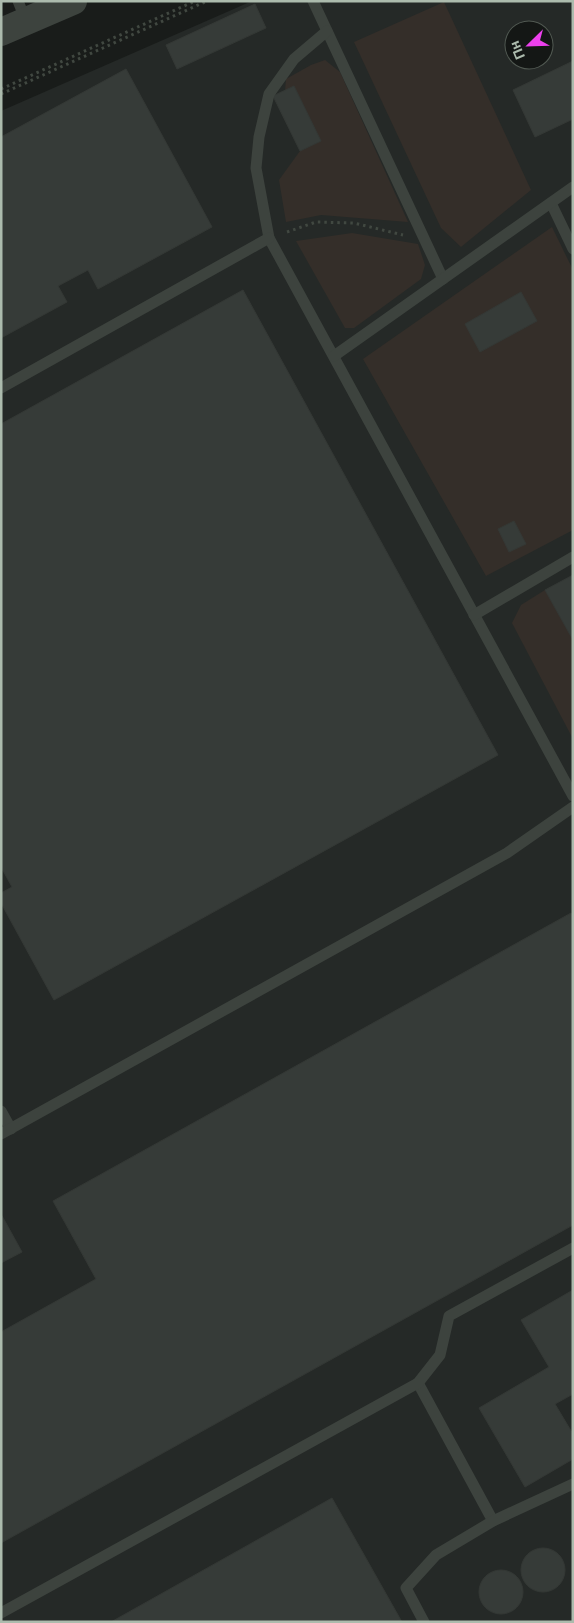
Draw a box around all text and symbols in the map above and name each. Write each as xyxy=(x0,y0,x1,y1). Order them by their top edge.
north arrow xyxy=(504,20,554,70)
text: Пн xyxy=(506,38,528,62)

